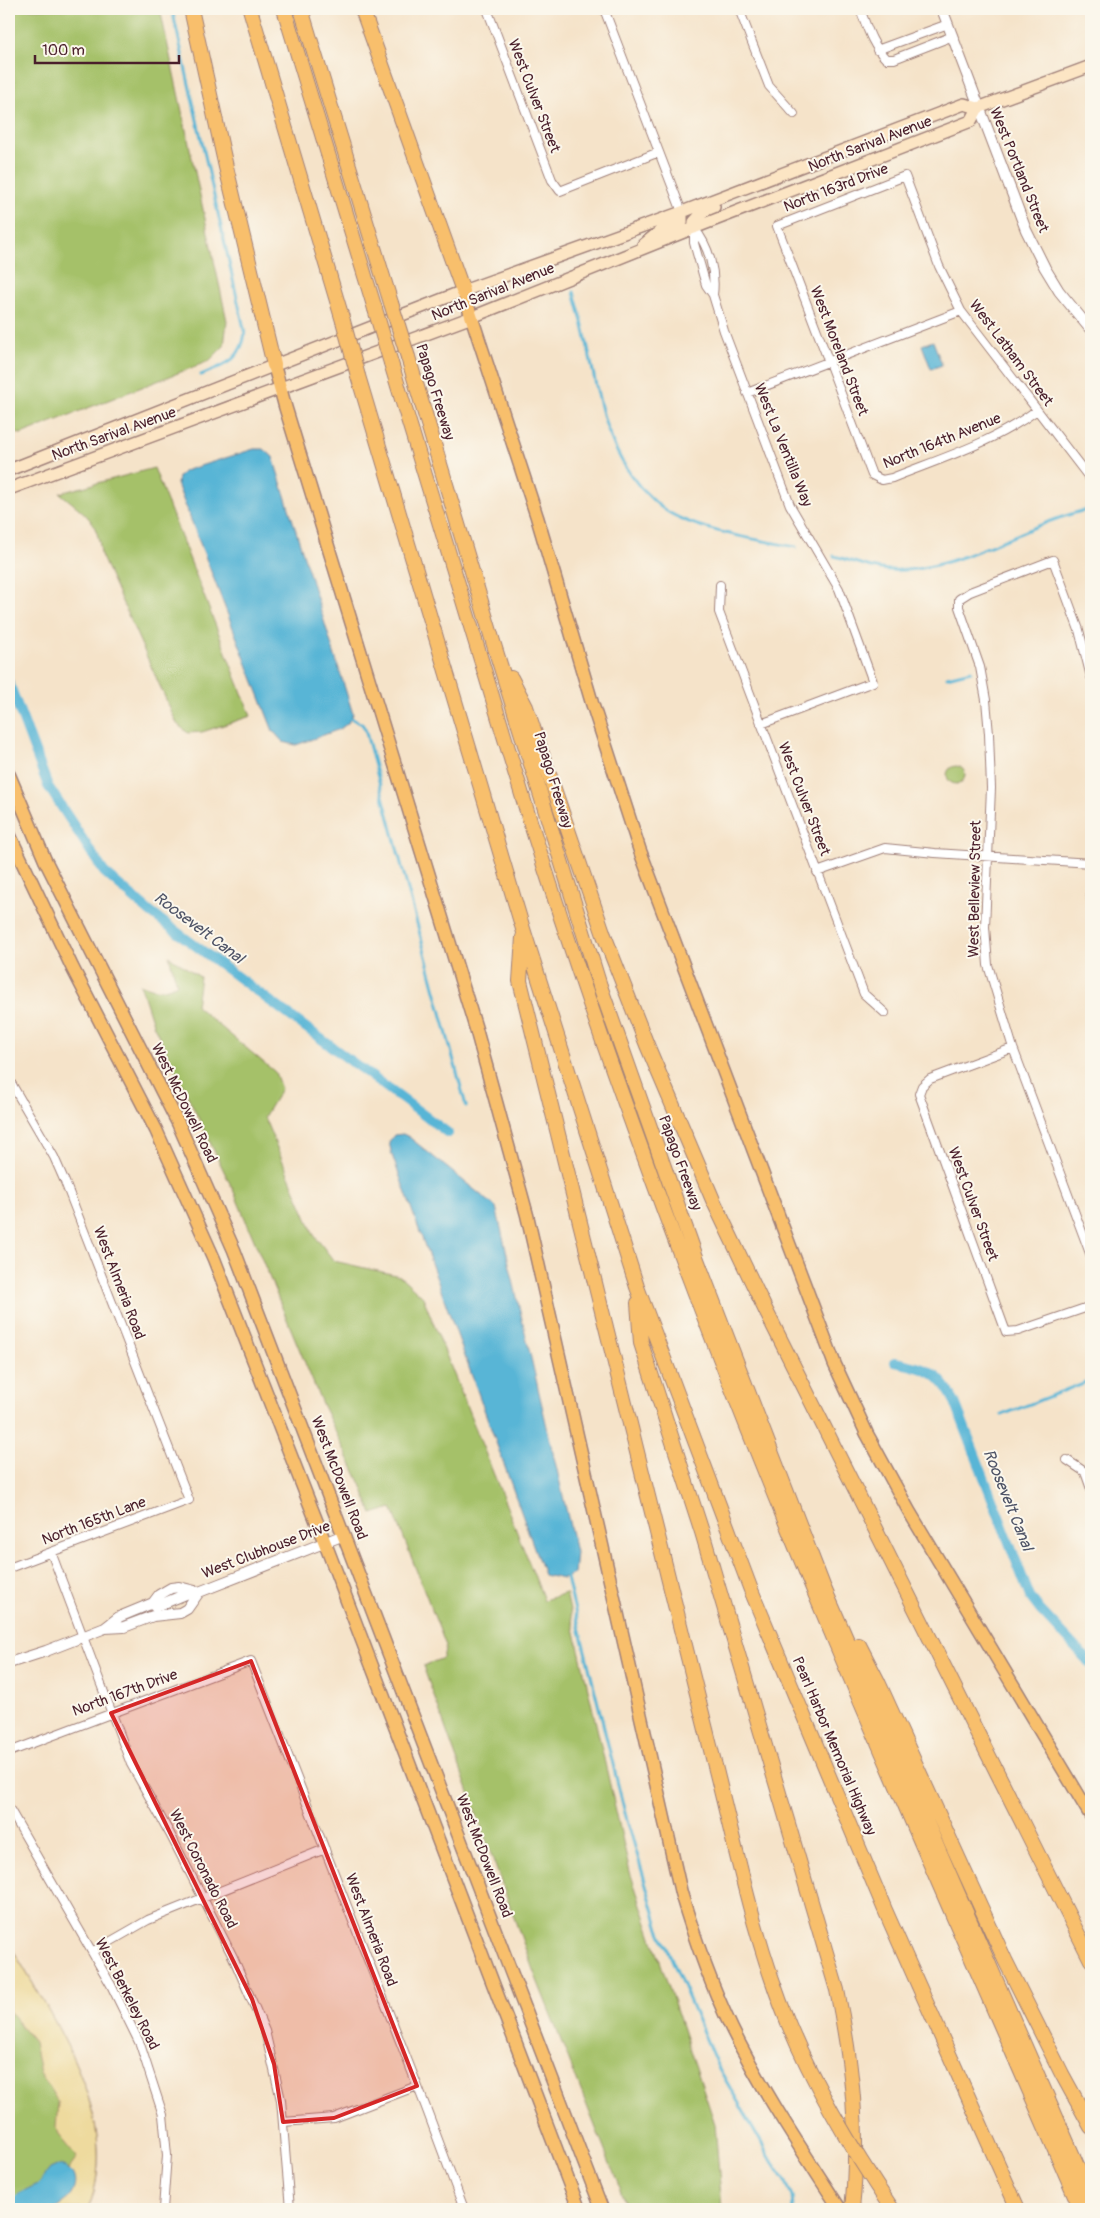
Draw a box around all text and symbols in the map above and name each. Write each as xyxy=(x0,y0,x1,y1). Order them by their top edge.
scale bar xyxy=(35,32,179,64)
street label: West Culver Street xyxy=(504,37,565,156)
text: 100 m xyxy=(42,41,85,60)
street label: West Portland Street xyxy=(985,104,1053,236)
street label: North Sarival Avenue xyxy=(806,111,935,176)
street label: North 163rd Drive xyxy=(781,159,892,217)
street label: North Sarival Avenue xyxy=(429,258,558,325)
street label: West Moreland Street xyxy=(806,283,873,419)
street label: West Latham Street xyxy=(965,296,1058,411)
street label: Papago Freeway xyxy=(411,341,459,443)
street label: West La Ventilla Way xyxy=(750,380,817,510)
street label: North Sarival Avenue xyxy=(49,403,179,465)
street label: North 164th Avenue xyxy=(880,408,1004,473)
street label: Papago Freeway xyxy=(529,729,577,831)
street label: West Culver Street xyxy=(774,740,835,859)
street label: West Belleview Street xyxy=(964,819,986,958)
water label: Roosevelt Canal xyxy=(150,888,250,970)
street label: West McDowell Road xyxy=(147,1040,221,1166)
street label: Papago Freeway xyxy=(654,1113,706,1214)
street label: West Culver Street xyxy=(944,1144,1003,1265)
street label: West Almeria Road xyxy=(89,1224,149,1342)
street label: West McDowell Road xyxy=(307,1413,371,1543)
water label: Roosevelt Canal xyxy=(979,1446,1038,1556)
street label: North 165th Lane xyxy=(39,1492,149,1550)
street label: West Clubhouse Drive xyxy=(199,1517,333,1583)
street label: Pearl Harbor Memorial Highway xyxy=(788,1654,881,1839)
street label: North 167th Drive xyxy=(70,1665,181,1721)
street label: West McDowell Road xyxy=(452,1791,516,1921)
street label: West Coronado Road xyxy=(165,1806,241,1932)
street label: West Almeria Road xyxy=(341,1871,401,1989)
street label: West Berkeley Road xyxy=(91,1935,163,2053)

